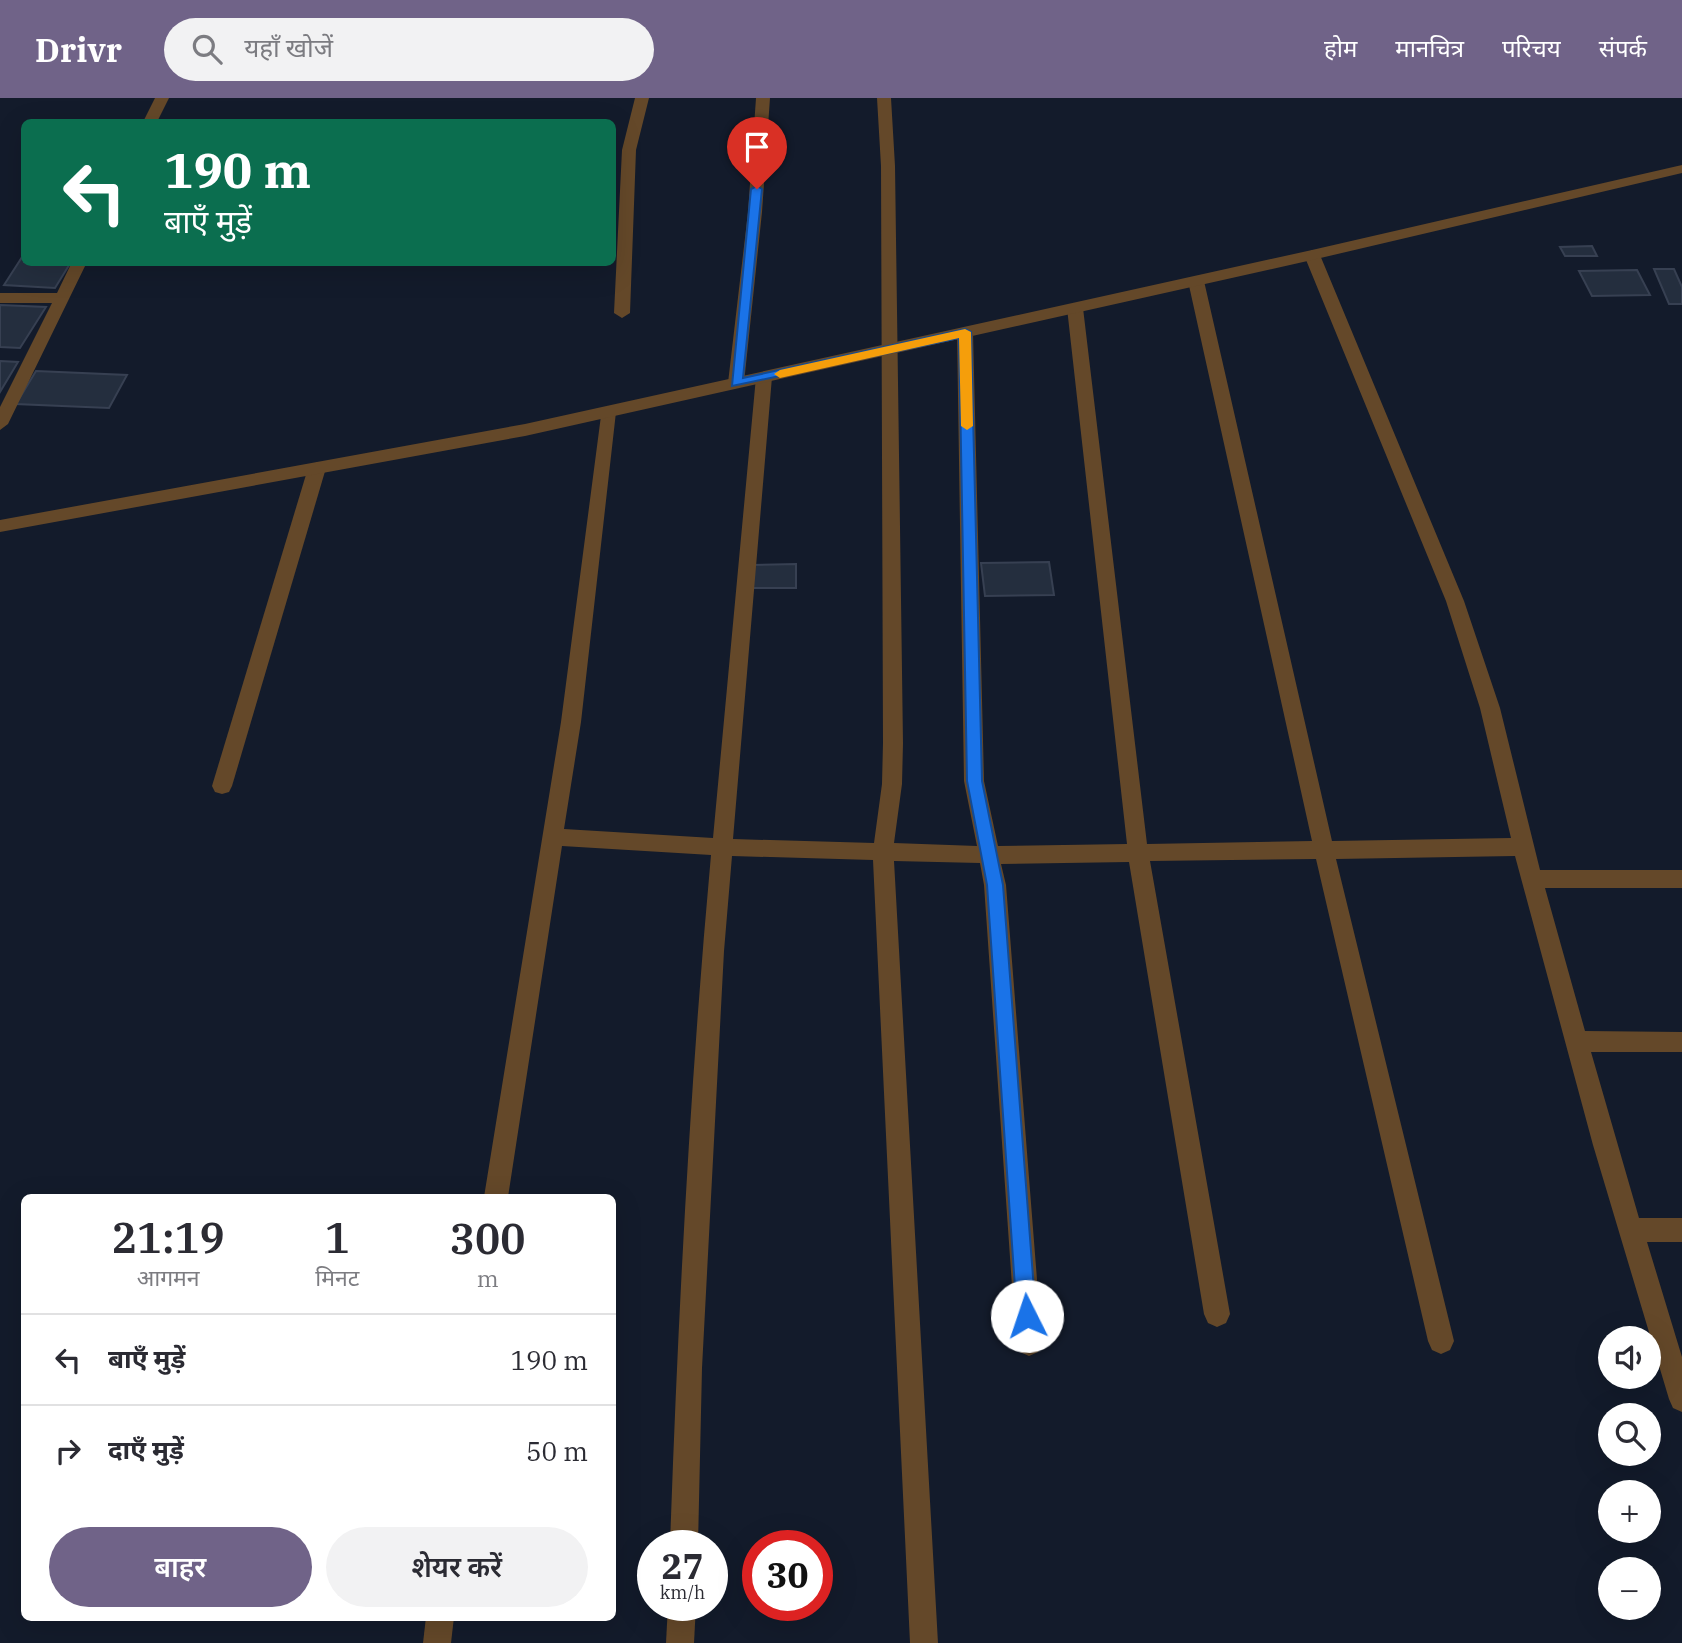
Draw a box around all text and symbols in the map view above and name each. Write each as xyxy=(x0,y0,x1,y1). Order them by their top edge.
search box xyxy=(164,18,654,81)
text: Drivr xyxy=(35,28,122,71)
icon: search xyxy=(188,30,226,68)
text: यहाँ खोजें xyxy=(244,30,333,64)
text: होम xyxy=(1324,32,1357,64)
text: मानचित्र xyxy=(1395,32,1464,64)
text: परिचय xyxy=(1502,32,1561,64)
text: संपर्क xyxy=(1599,32,1647,64)
pin xyxy=(727,117,787,189)
icon: arrive xyxy=(738,128,776,166)
text: 190 m xyxy=(164,138,311,201)
icon: left xyxy=(49,147,140,238)
text: बाएँ मुड़ें xyxy=(164,200,252,242)
text: 21:19 xyxy=(111,1210,225,1265)
text: 1 xyxy=(325,1210,350,1265)
text: 300 xyxy=(450,1211,525,1266)
text: आगमन xyxy=(137,1262,200,1292)
text: मिनट xyxy=(315,1262,359,1292)
text: m xyxy=(477,1263,499,1293)
position arrow xyxy=(990,1279,1064,1353)
map controls xyxy=(1598,1326,1661,1620)
button: sound xyxy=(1598,1326,1661,1389)
icon: left xyxy=(49,1341,87,1379)
text: बाएँ मुड़ें xyxy=(108,1341,185,1375)
text: 190 m xyxy=(510,1343,588,1377)
button: search xyxy=(1598,1403,1661,1466)
icon: right xyxy=(49,1432,87,1470)
text: दाएँ मुड़ें xyxy=(108,1432,184,1466)
text: 50 m xyxy=(526,1434,588,1468)
button: + xyxy=(1598,1480,1661,1543)
button: बाहर xyxy=(49,1527,312,1607)
button: शेयर करें xyxy=(326,1527,588,1607)
speed limit sign: 30 xyxy=(742,1530,833,1621)
text: 27 xyxy=(661,1543,704,1589)
button: − xyxy=(1598,1557,1661,1620)
text: km/h xyxy=(660,1581,705,1604)

